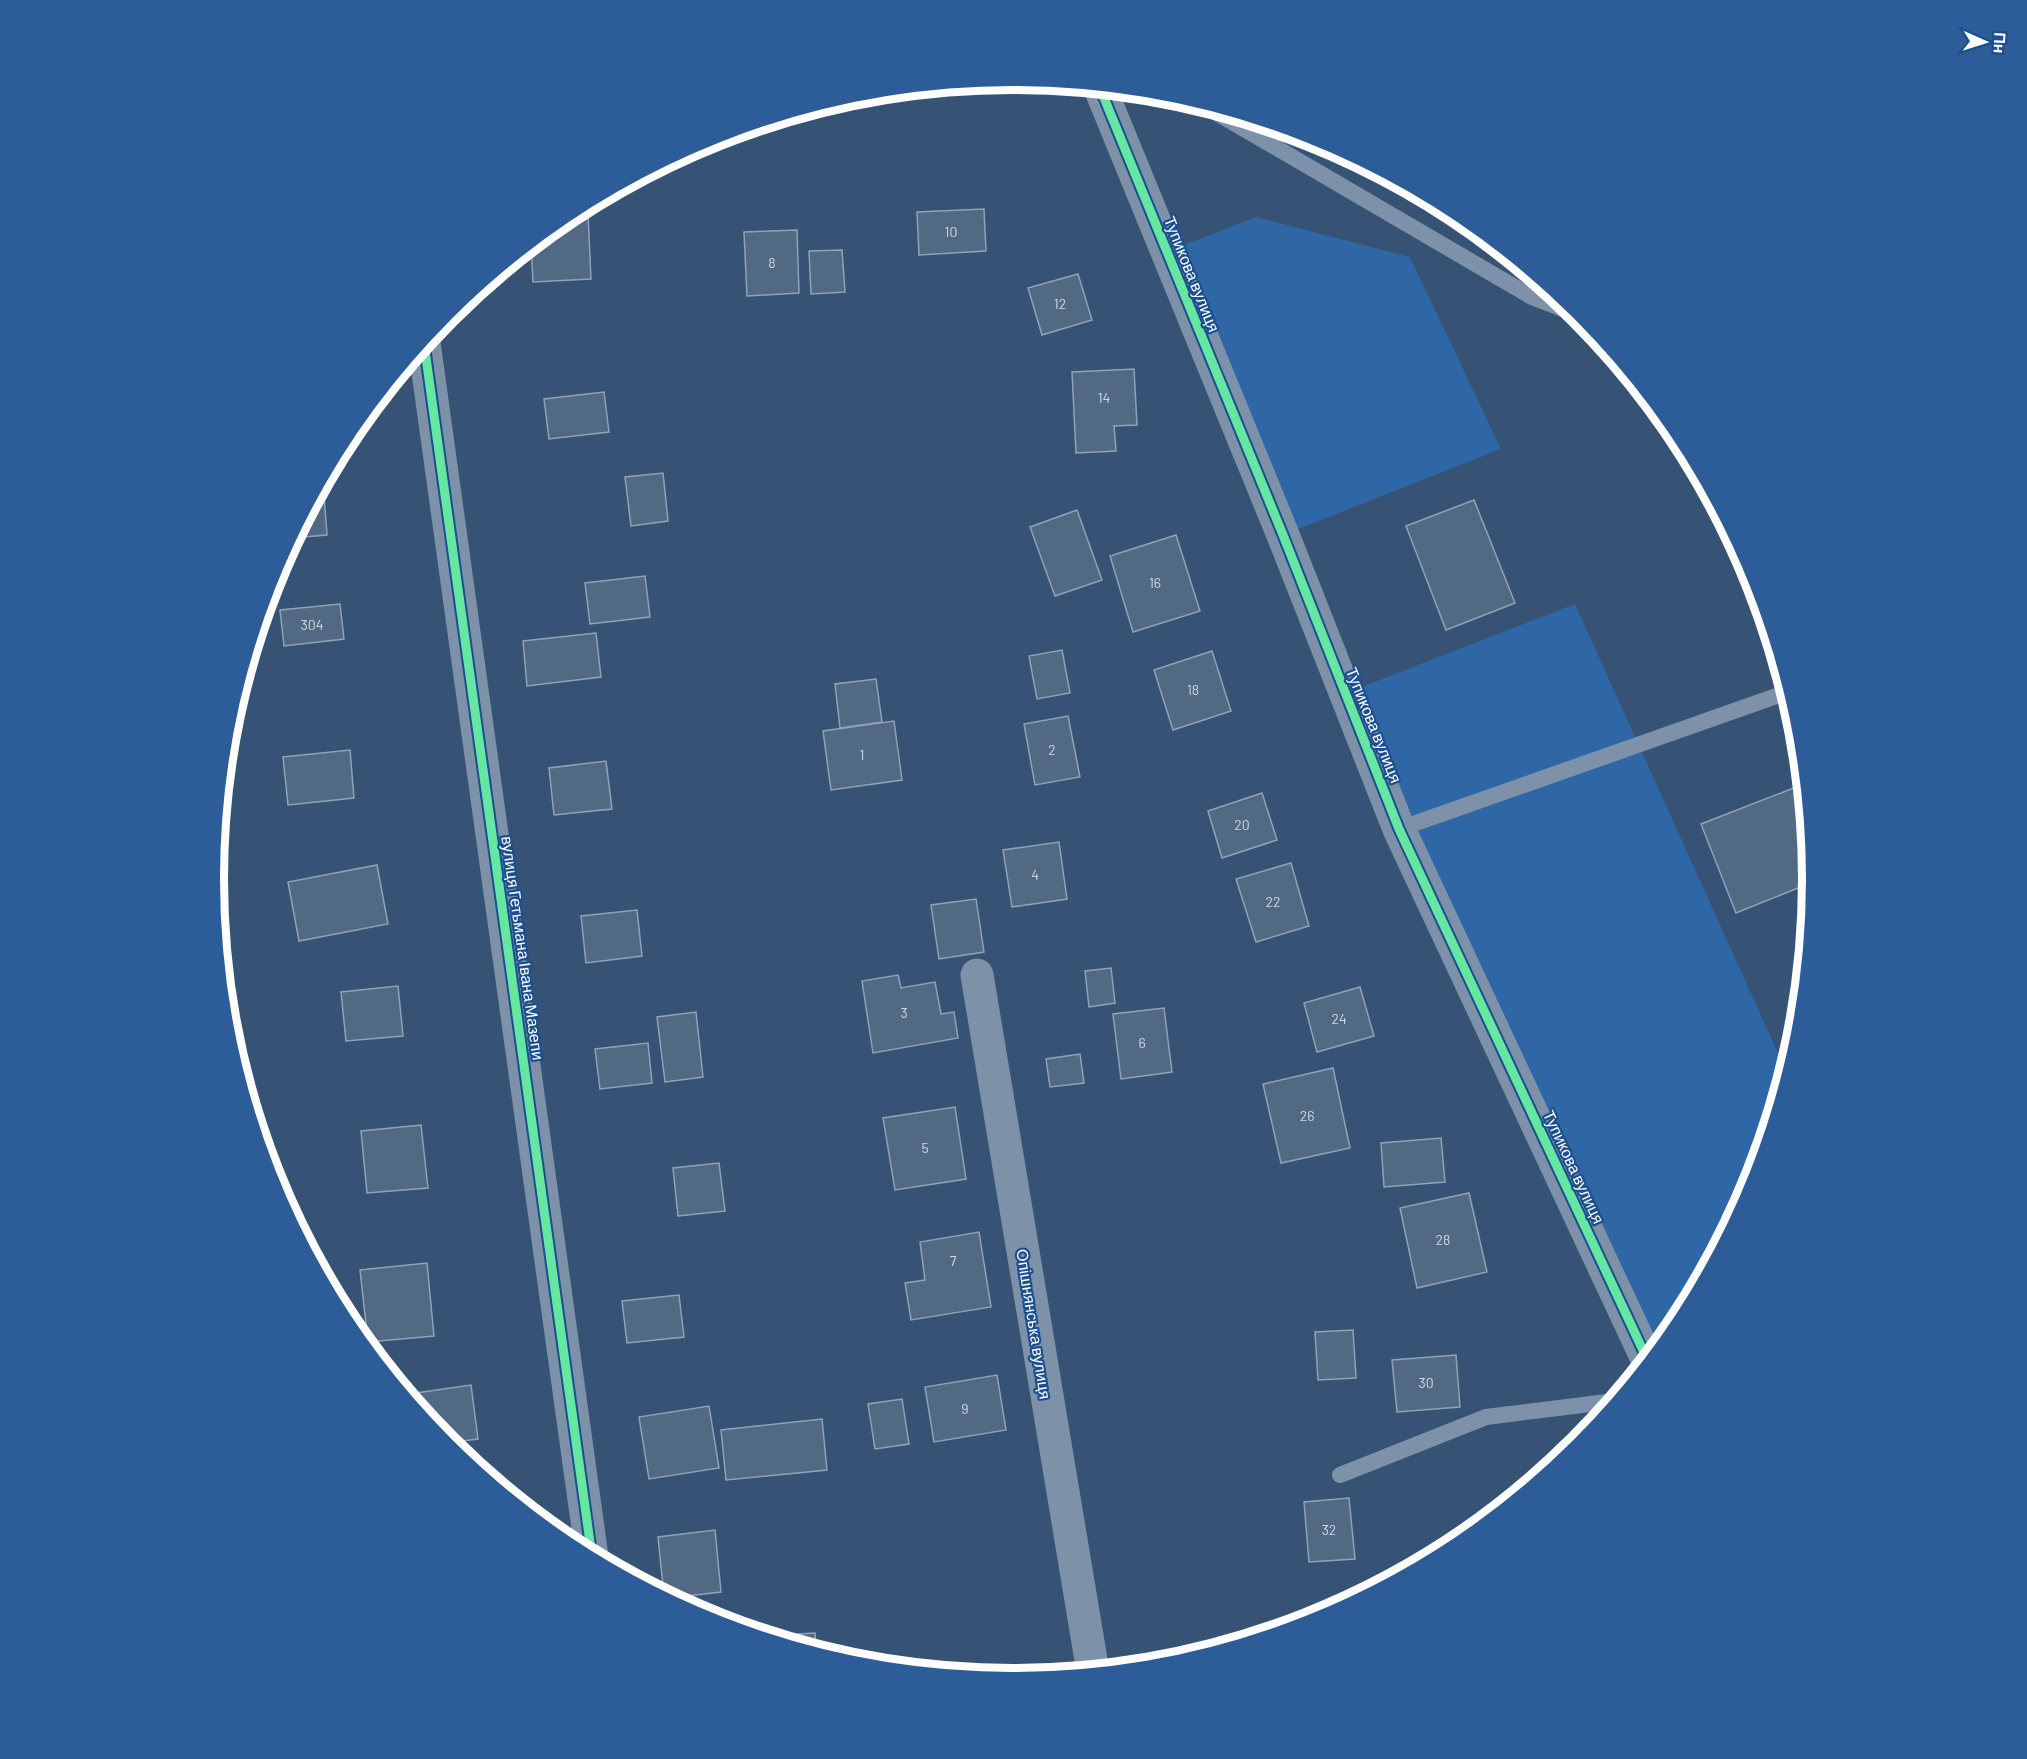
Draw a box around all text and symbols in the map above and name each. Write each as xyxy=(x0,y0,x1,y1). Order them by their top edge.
north arrow xyxy=(1955,12,2015,72)
text: Пн xyxy=(1990,32,2011,54)
street label: Тупикова вулиця xyxy=(1161,213,1224,334)
house number: 10 xyxy=(945,223,957,240)
house number: 8 xyxy=(768,254,776,271)
house number: 12 xyxy=(1054,295,1066,312)
house number: 14 xyxy=(1098,389,1110,406)
house number: 16 xyxy=(1149,574,1161,591)
house number: 304 xyxy=(301,616,323,633)
street label: Тупикова вулиця xyxy=(1343,664,1406,785)
house number: 18 xyxy=(1187,681,1199,698)
house number: 2 xyxy=(1048,741,1056,758)
house number: 1 xyxy=(860,746,864,763)
house number: 20 xyxy=(1234,816,1250,833)
street label: вулиця Гетьмана Івана Мазепи xyxy=(498,835,549,1061)
house number: 4 xyxy=(1031,866,1039,883)
house number: 22 xyxy=(1265,893,1281,910)
house number: 3 xyxy=(900,1004,908,1021)
house number: 24 xyxy=(1331,1010,1347,1027)
house number: 6 xyxy=(1138,1034,1146,1051)
house number: 26 xyxy=(1300,1107,1314,1124)
street label: Тупикова вулиця xyxy=(1540,1107,1609,1226)
house number: 5 xyxy=(921,1139,929,1156)
house number: 28 xyxy=(1436,1231,1450,1248)
street label: Опішнянська вулиця xyxy=(1013,1248,1056,1400)
house number: 7 xyxy=(950,1252,957,1269)
house number: 30 xyxy=(1418,1374,1434,1391)
house number: 9 xyxy=(961,1400,969,1417)
house number: 32 xyxy=(1322,1521,1336,1538)

